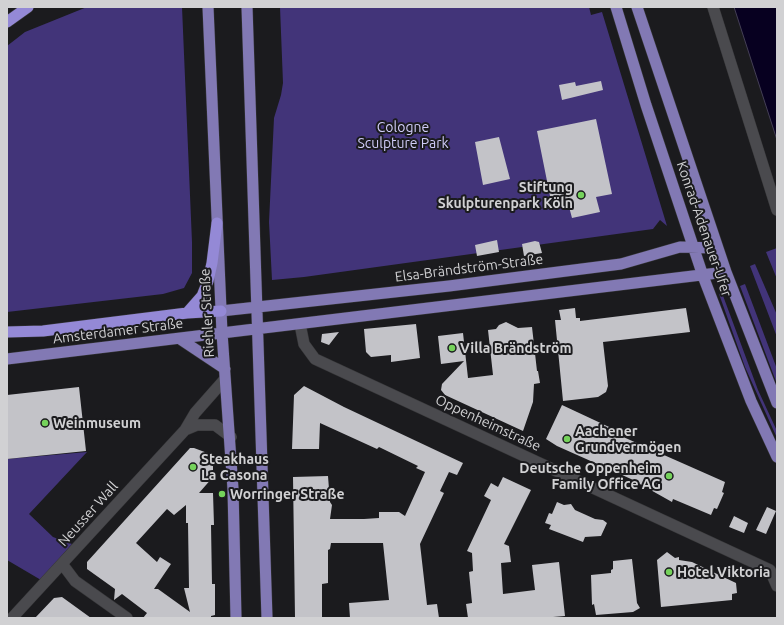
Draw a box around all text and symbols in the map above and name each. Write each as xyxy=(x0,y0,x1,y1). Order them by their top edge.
park label: Cologne Sculpture Park xyxy=(357,119,449,152)
street label: Konrad-Adenauer-Ufer xyxy=(673,159,735,299)
place label: Stiftung Skulpturenpark Köln xyxy=(438,179,573,212)
marker: Stiftung Skulpturenpark Köln xyxy=(576,190,586,200)
street label: Elsa-Brändström-Straße xyxy=(394,251,544,285)
street label: Riehler Straße xyxy=(196,268,218,358)
street label: Amsterdamer Straße xyxy=(52,315,184,347)
place label: Villa Brändström xyxy=(460,340,572,356)
marker: Villa Brändström xyxy=(447,343,457,353)
street label: Oppenheimstraße xyxy=(433,391,543,455)
place label: Weinmuseum xyxy=(53,415,141,431)
marker: Weinmuseum xyxy=(40,418,50,428)
place label: Aachener Grundvermögen xyxy=(575,423,681,456)
marker: Aachener Grundvermögen xyxy=(562,434,572,444)
place label: Steakhaus La Casona xyxy=(201,451,269,484)
place label: Deutsche Oppenheim Family Office AG xyxy=(519,460,661,492)
marker: Steakhaus La Casona xyxy=(188,462,198,472)
marker: Deutsche Oppenheim Family Office AG xyxy=(664,471,674,481)
street label: Neusser Wall xyxy=(55,478,121,550)
place label: Worringer Straße xyxy=(230,486,345,502)
marker: Worringer Straße xyxy=(217,489,227,499)
place label: Hotel Viktoria xyxy=(677,564,770,580)
marker: Hotel Viktoria xyxy=(664,567,674,577)

